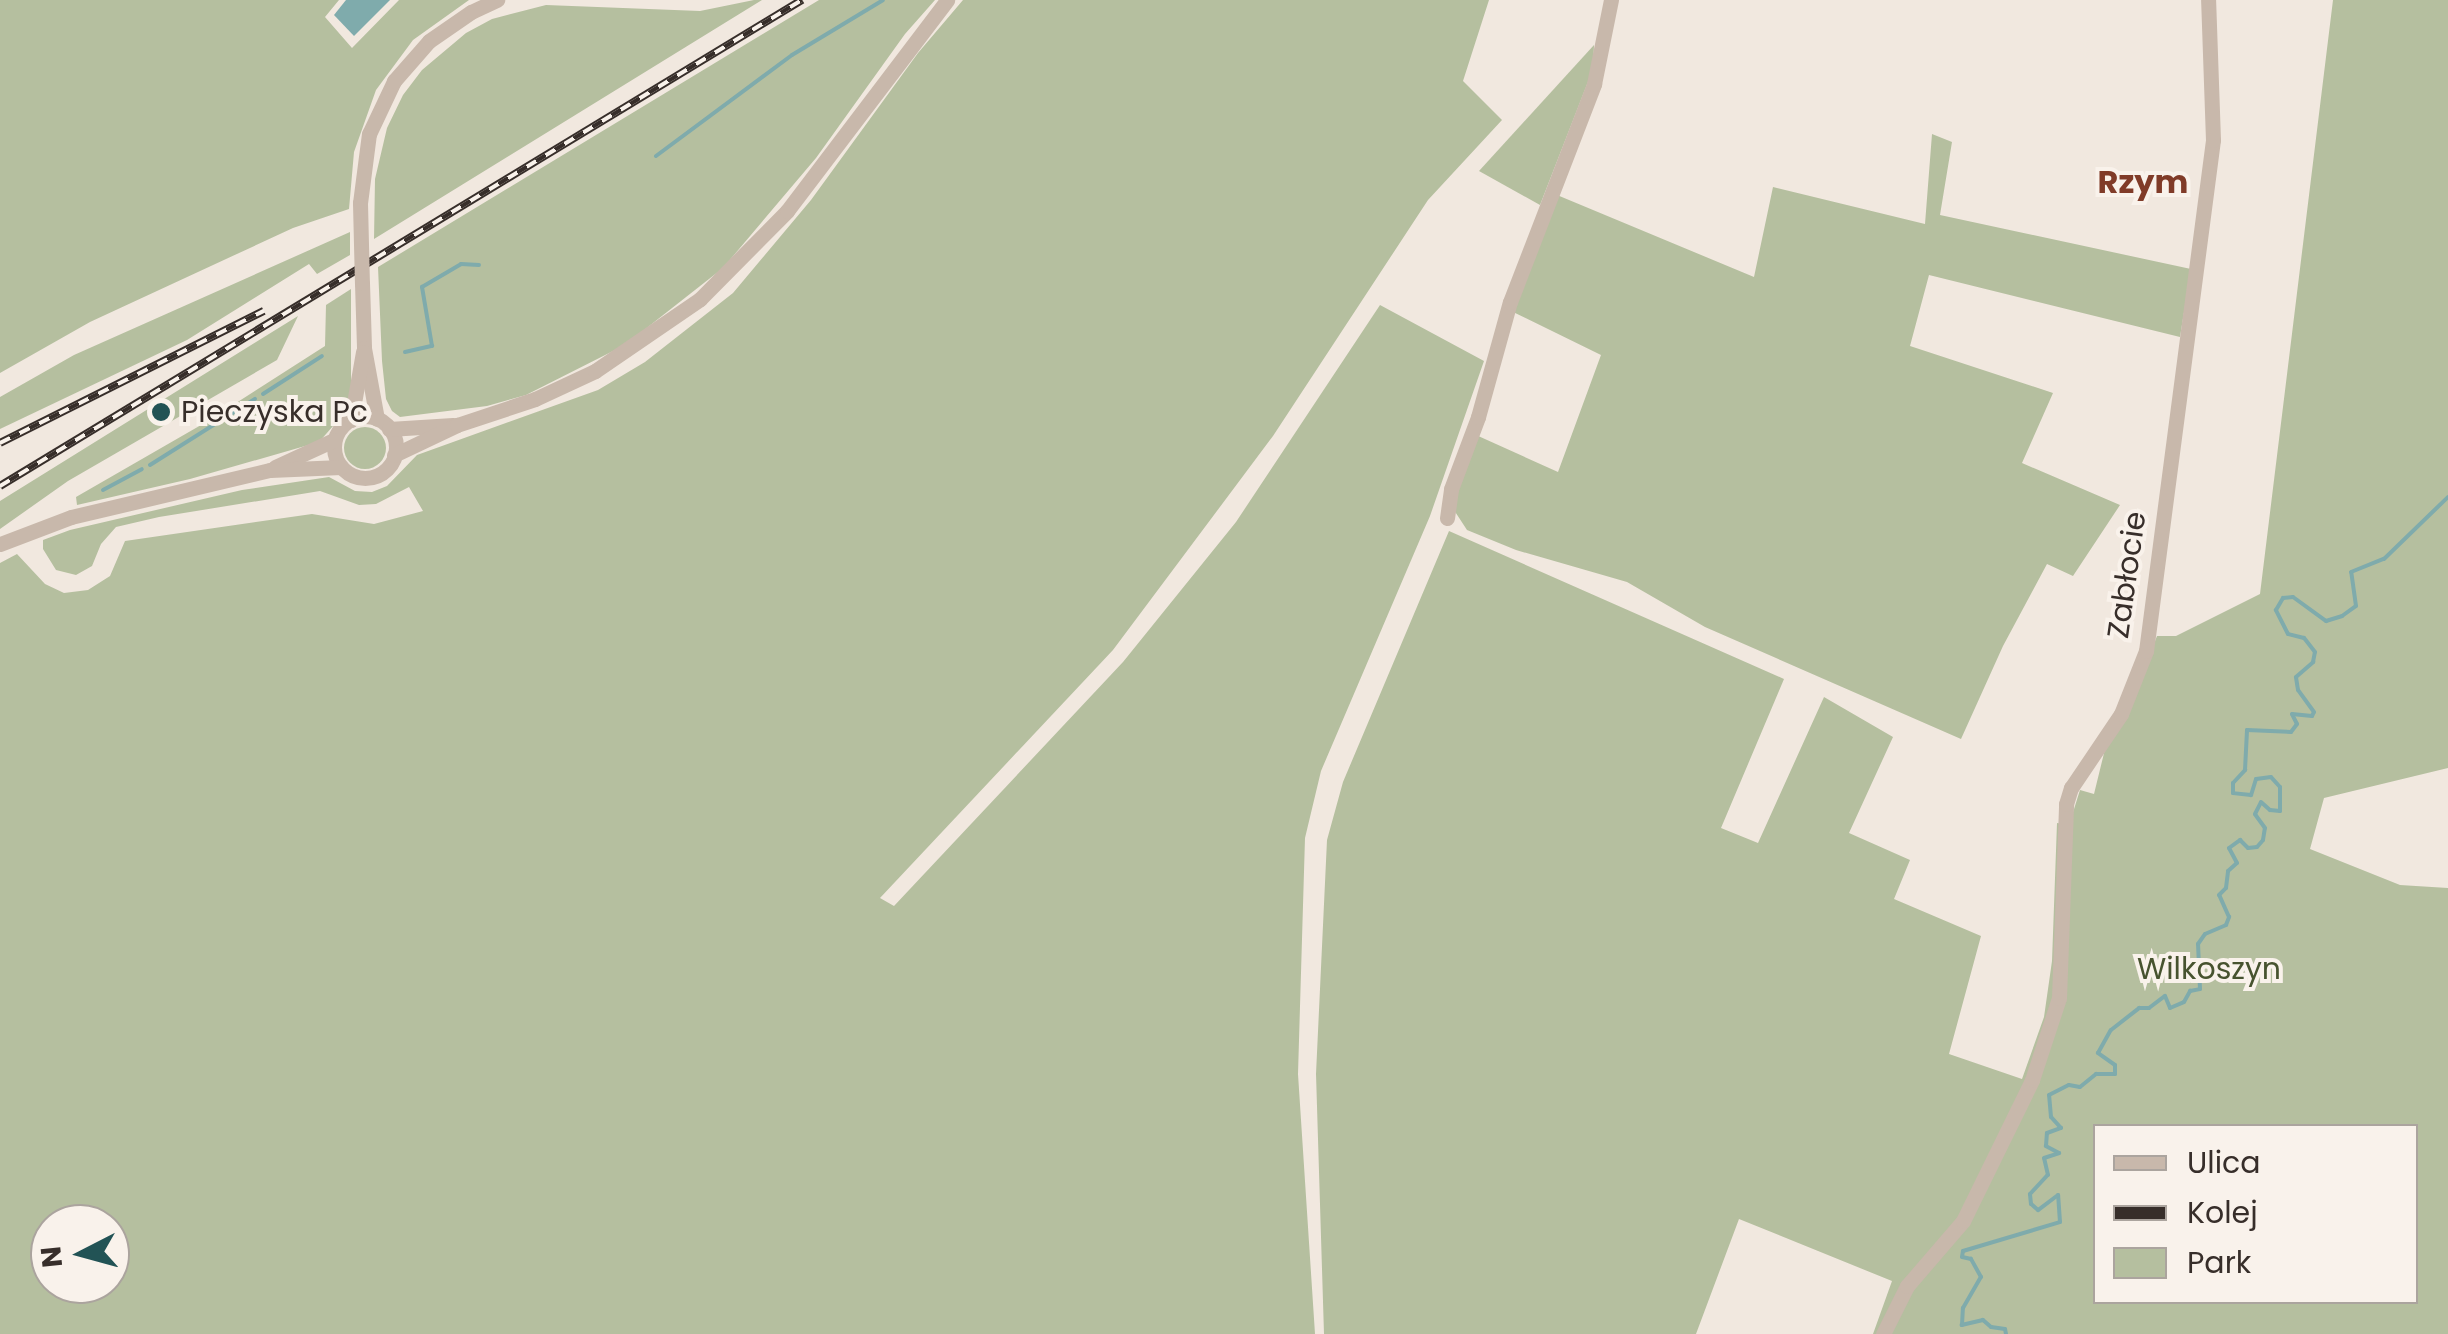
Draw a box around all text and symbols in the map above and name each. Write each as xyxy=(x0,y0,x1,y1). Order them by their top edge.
district label: Rzym xyxy=(2098,163,2188,201)
place label: Pieczyska Pc xyxy=(181,394,368,430)
marker: Pieczyska Pc xyxy=(150,401,172,423)
street label: Zabłocie xyxy=(2100,509,2154,641)
park label: Wilkoszyn xyxy=(2137,951,2281,987)
legend xyxy=(2093,1124,2418,1304)
text: Ulica xyxy=(2187,1141,2261,1184)
text: Kolej xyxy=(2187,1191,2258,1234)
north arrow xyxy=(30,1204,130,1304)
text: Park xyxy=(2187,1241,2251,1284)
text: N xyxy=(31,1244,72,1269)

